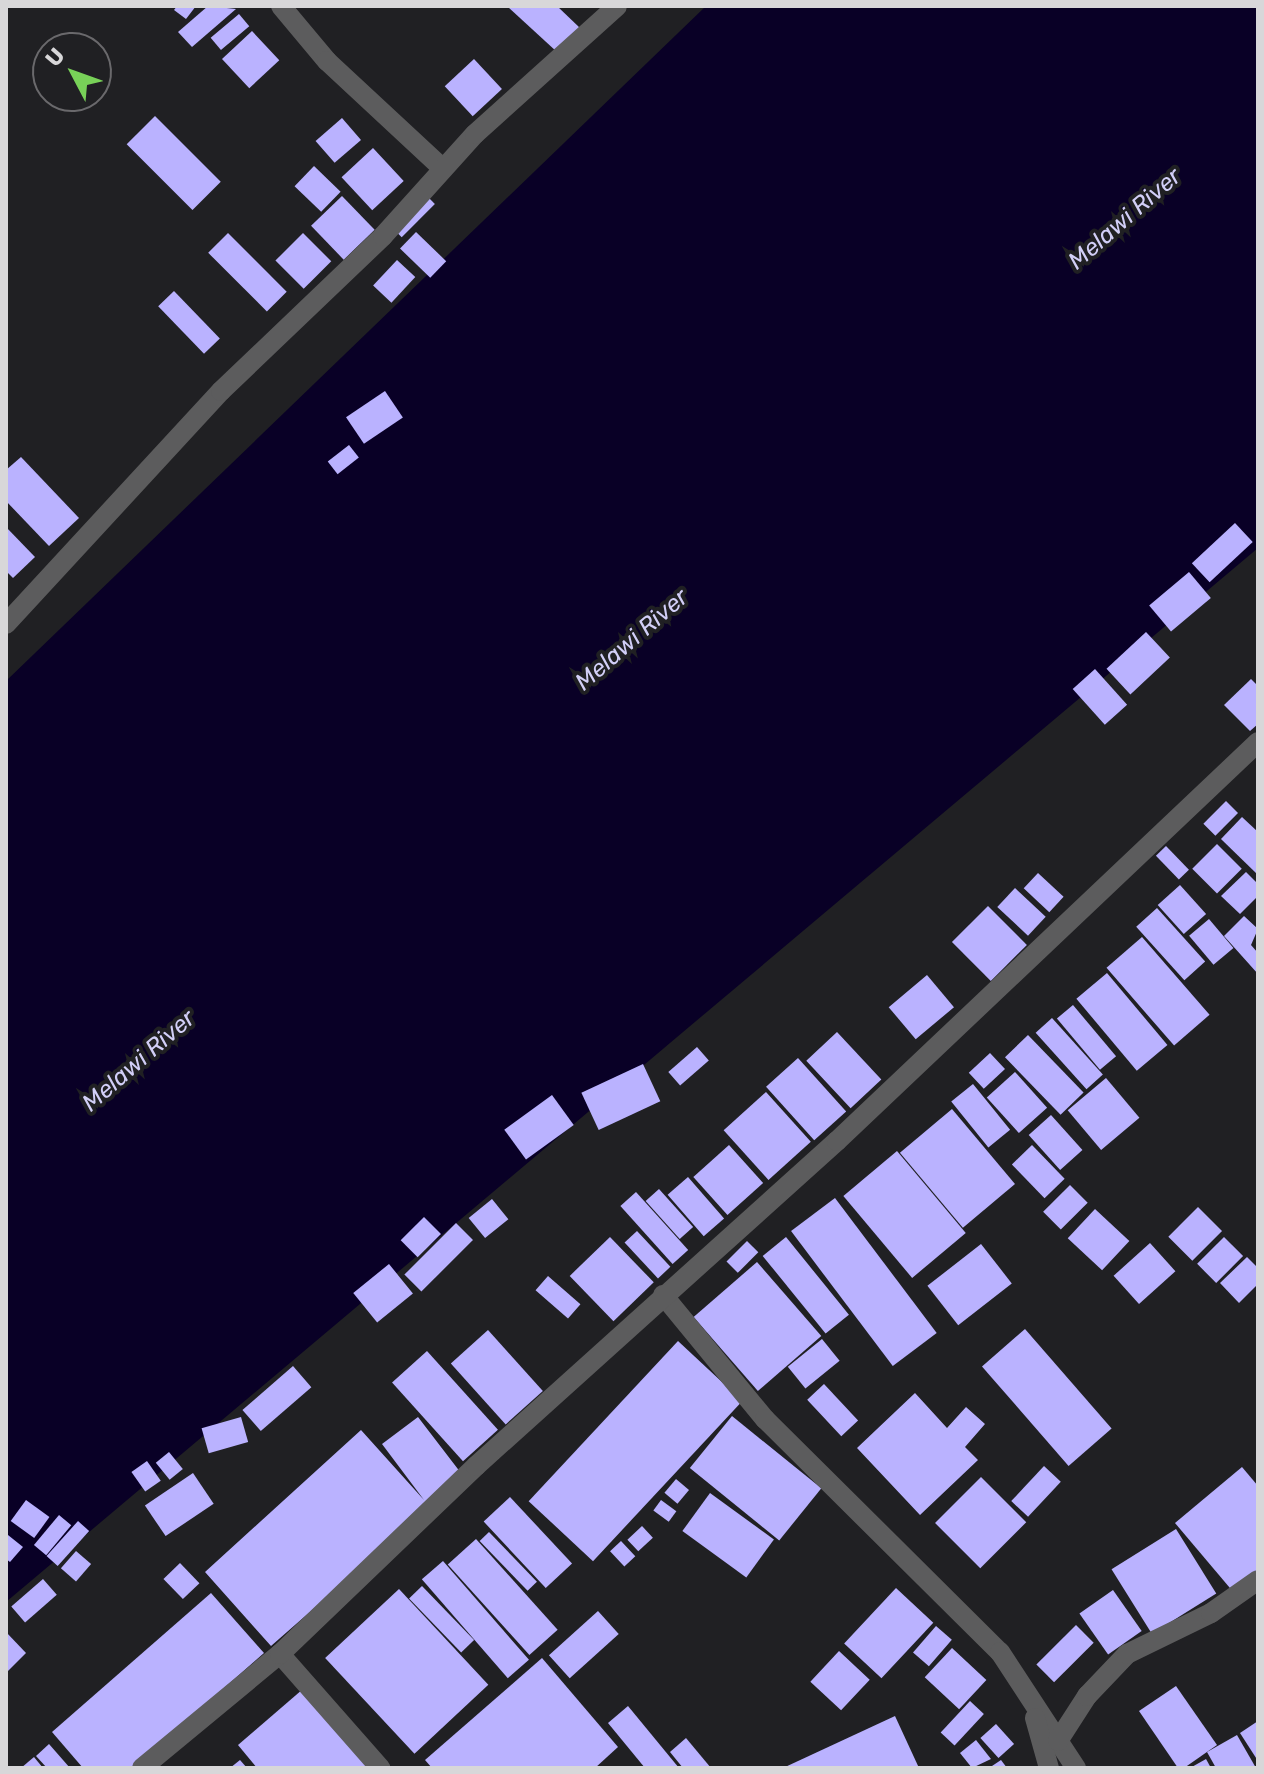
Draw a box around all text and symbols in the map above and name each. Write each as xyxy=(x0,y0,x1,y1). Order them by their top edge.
north arrow xyxy=(32,32,112,112)
text: U xyxy=(40,42,70,72)
water label: Melawi River xyxy=(1063,162,1187,276)
water label: Melawi River xyxy=(570,583,694,697)
water label: Melawi River xyxy=(77,1004,201,1118)

